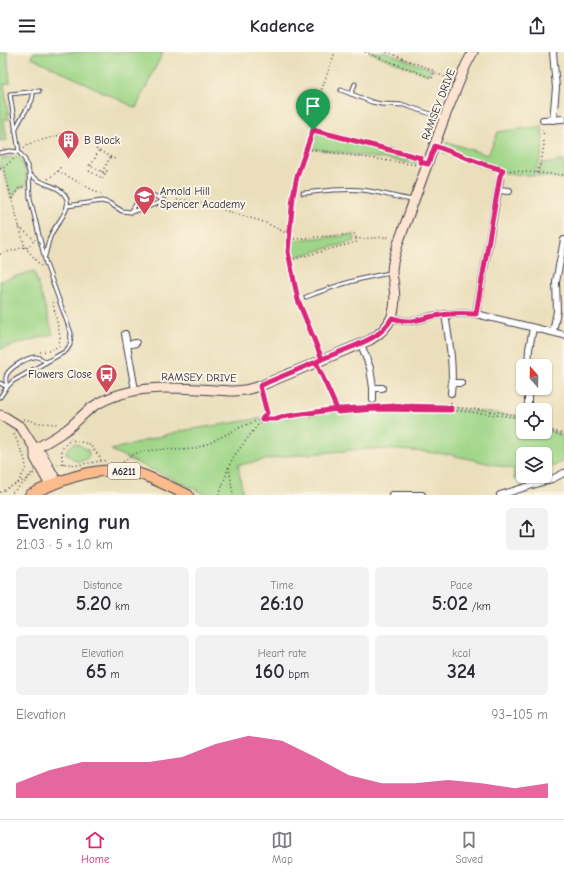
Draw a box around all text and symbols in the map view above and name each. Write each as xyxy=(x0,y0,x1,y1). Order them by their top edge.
icon: menu xyxy=(16,15,38,37)
icon: share xyxy=(526,15,548,37)
text: Kadence xyxy=(250,16,314,37)
street label: RAMSEY DRIVE xyxy=(419,66,458,142)
pin xyxy=(296,89,330,130)
icon: arrive xyxy=(302,95,324,117)
building icon: B Block xyxy=(55,127,81,160)
place label: B Block xyxy=(84,134,121,147)
school or university icon: Arnold Hill Spencer Academy xyxy=(131,184,157,217)
place label: Arnold Hill Spencer Academy xyxy=(160,185,245,211)
north arrow xyxy=(516,359,552,395)
map controls xyxy=(516,359,552,483)
bus stop icon: Flowers Close xyxy=(94,361,120,394)
place label: Flowers Close xyxy=(28,368,92,381)
street label: RAMSEY DRIVE xyxy=(161,370,237,385)
button: locate xyxy=(516,403,552,439)
button: layers xyxy=(516,447,552,483)
road number: A6211 xyxy=(108,463,140,479)
button: share xyxy=(506,508,548,550)
text: Evening run xyxy=(16,509,130,535)
text: 21:03 · 5 × 1.0 km xyxy=(16,537,113,552)
text: Distance xyxy=(83,579,122,592)
text: Time xyxy=(271,579,293,592)
text: Pace xyxy=(450,579,472,592)
text: 5.20 xyxy=(76,592,111,615)
text: 26:10 xyxy=(260,592,304,615)
text: 5:02 xyxy=(432,592,468,615)
text: km xyxy=(111,600,130,613)
text: /km xyxy=(468,600,491,613)
text: Elevation xyxy=(82,647,124,660)
text: Heart rate xyxy=(258,647,306,660)
text: kcal xyxy=(452,647,471,660)
text: 65 xyxy=(86,660,107,683)
text: 160 xyxy=(255,660,285,683)
text: 324 xyxy=(447,660,476,683)
text: m xyxy=(107,668,120,681)
text: bpm xyxy=(285,668,309,681)
text: Elevation xyxy=(16,707,66,722)
text: 93–105 m xyxy=(492,707,548,722)
tab: Home xyxy=(81,829,109,866)
tab: Map xyxy=(271,829,293,866)
tab: Saved xyxy=(456,829,483,866)

